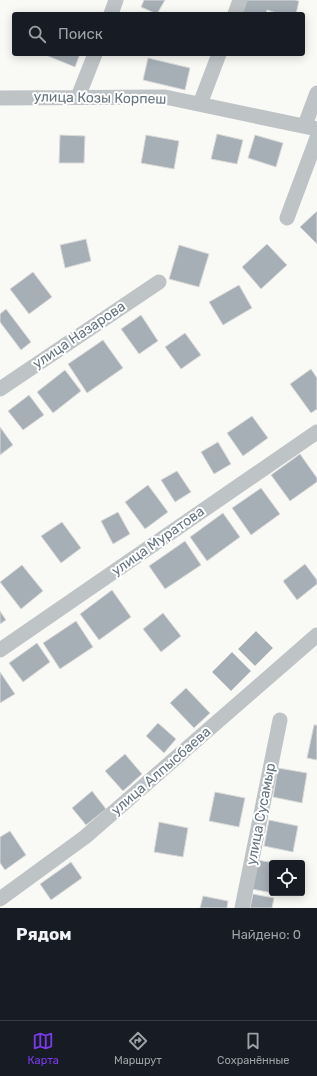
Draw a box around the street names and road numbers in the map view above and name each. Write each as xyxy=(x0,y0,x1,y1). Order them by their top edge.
street label: улица Козы Корпеш xyxy=(33,88,167,108)
street label: улица Назарова xyxy=(29,298,129,372)
street label: улица Муратова xyxy=(108,503,208,579)
street label: улица Алпысбаева xyxy=(108,723,214,819)
street label: улица Сусамыр xyxy=(243,761,279,867)

